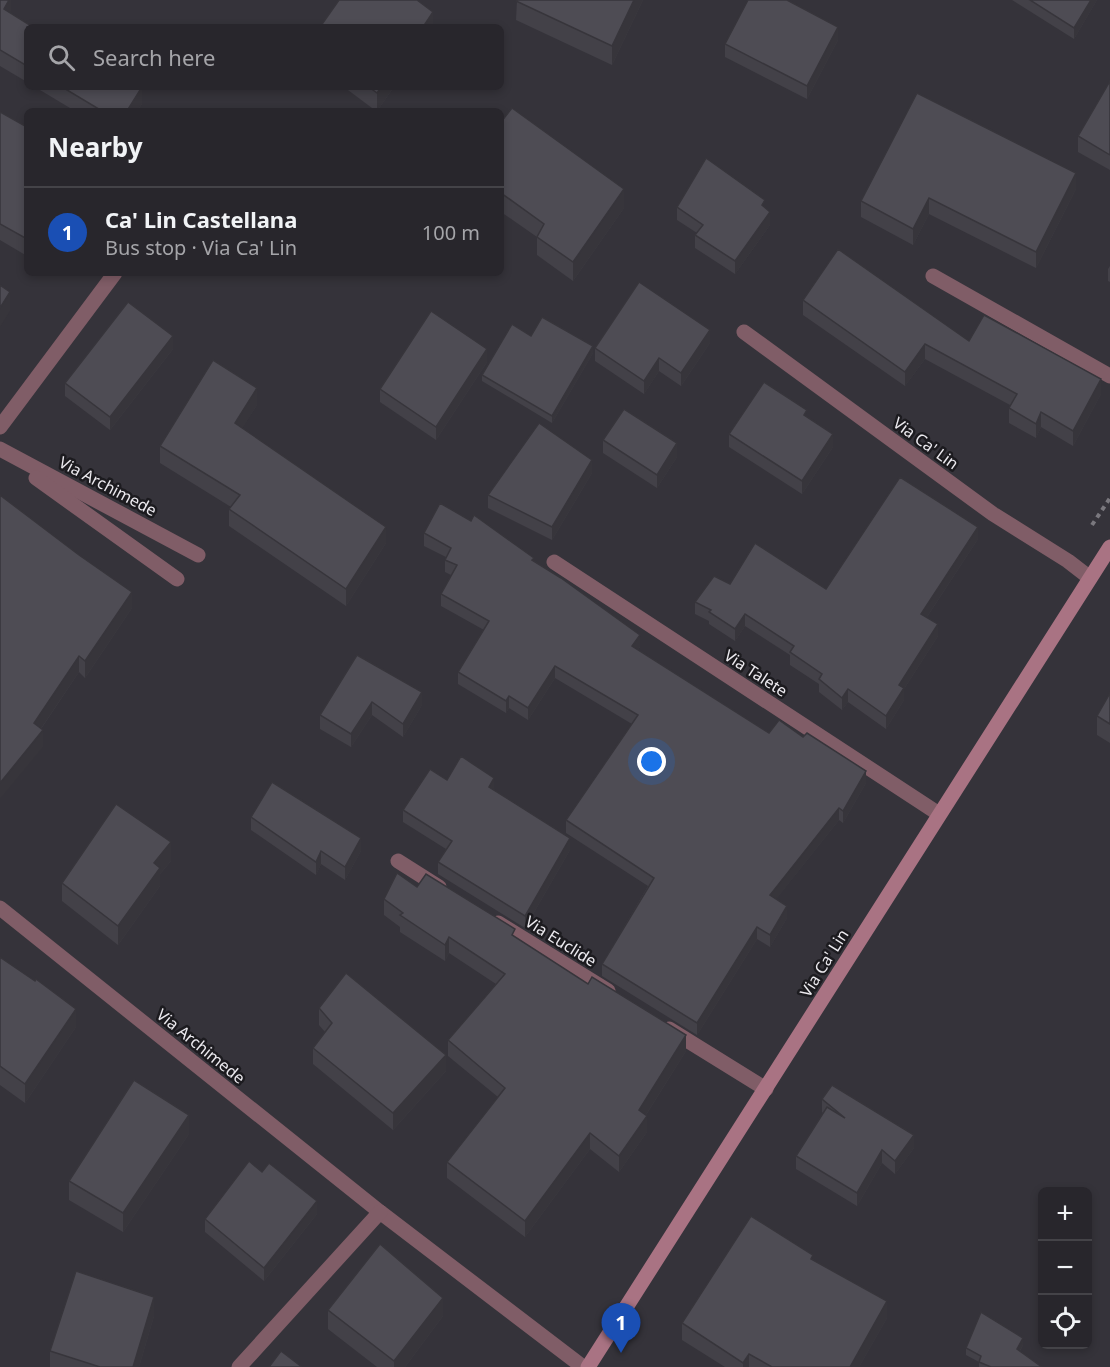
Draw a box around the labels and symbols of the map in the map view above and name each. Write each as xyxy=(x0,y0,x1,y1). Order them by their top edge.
street label: Via Ca' Lin xyxy=(889,412,963,474)
street label: Via Archimede xyxy=(55,451,161,521)
street label: Via Talete xyxy=(720,644,792,702)
your location xyxy=(637,747,666,776)
street label: Via Euclide xyxy=(521,910,601,972)
street label: Via Ca' Lin xyxy=(795,925,853,1001)
street label: Via Archimede xyxy=(152,1003,250,1089)
pin: 1 xyxy=(602,1304,640,1353)

